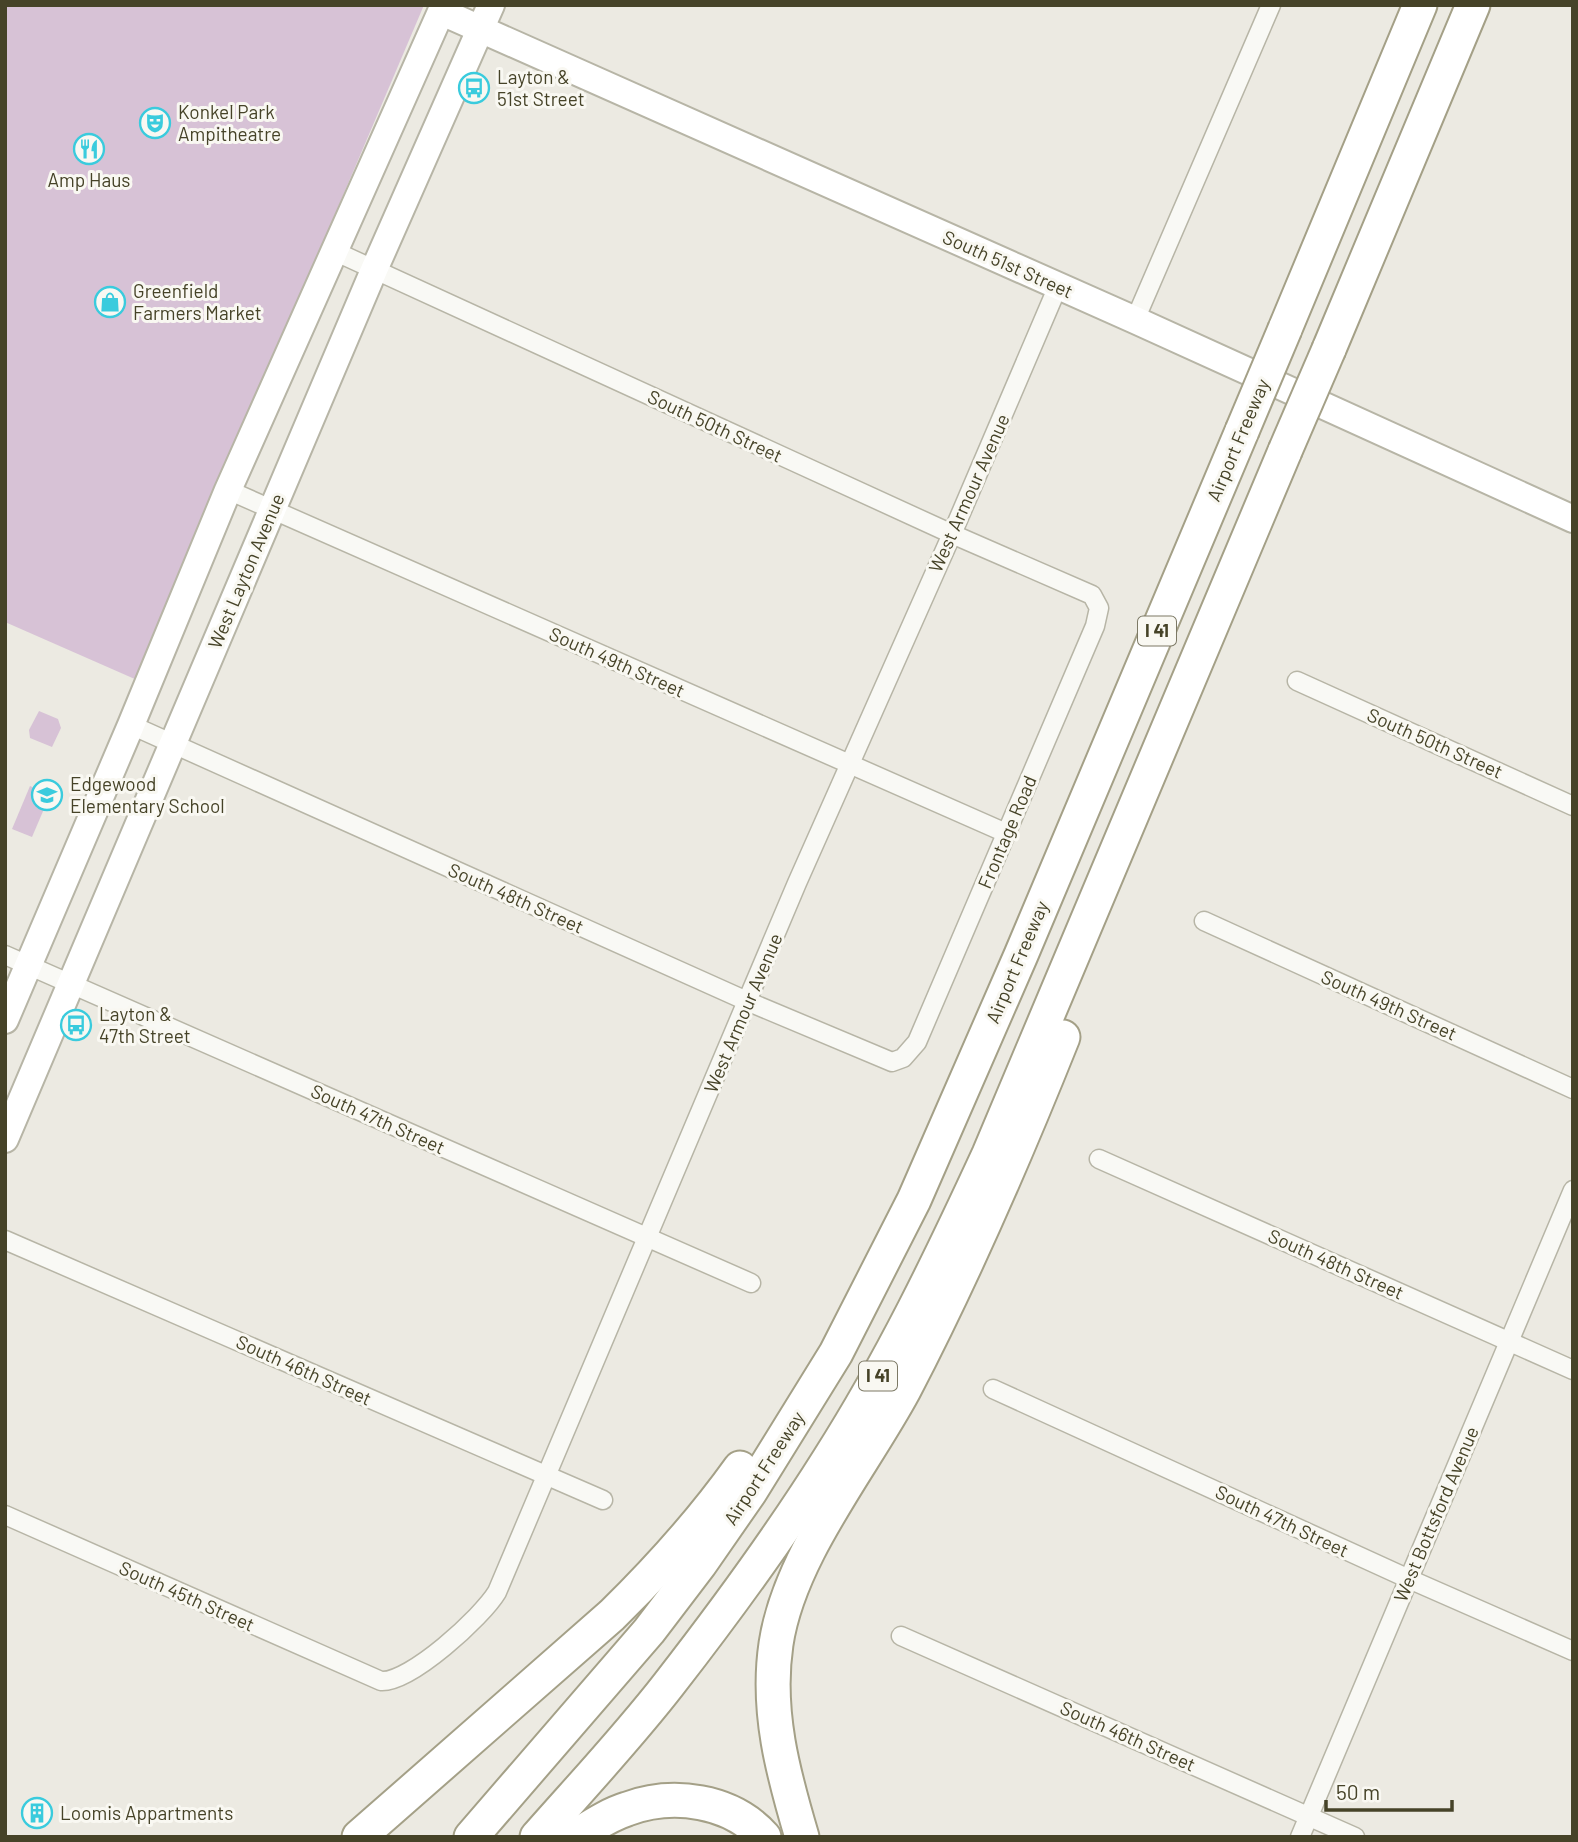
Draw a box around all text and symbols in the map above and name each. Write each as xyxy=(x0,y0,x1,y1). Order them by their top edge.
place label: Layton & 51st Street xyxy=(497,65,585,110)
bus stop icon: Layton & 51st Street xyxy=(457,71,491,105)
place label: Konkel Park Ampitheatre xyxy=(178,100,281,145)
theatre icon: Konkel Park Ampitheatre xyxy=(138,106,172,140)
restaurant icon: Amp Haus xyxy=(72,132,106,166)
place label: Amp Haus xyxy=(48,168,131,191)
street label: South 51st Street xyxy=(939,225,1077,303)
place label: Greenfield Farmers Market xyxy=(133,279,262,324)
shop icon: Greenfield Farmers Market xyxy=(93,285,127,319)
street label: Airport Freeway xyxy=(1201,375,1274,505)
street label: South 50th Street xyxy=(644,384,786,467)
street label: West Armour Avenue xyxy=(923,410,1014,576)
street label: West Layton Avenue xyxy=(203,490,289,652)
road number: I 41 xyxy=(1138,616,1176,646)
street label: South 49th Street xyxy=(546,621,688,702)
street label: South 50th Street xyxy=(1364,702,1507,783)
place label: Edgewood Elementary School xyxy=(70,772,225,817)
street label: Frontage Road xyxy=(972,772,1041,892)
school or university icon: Edgewood Elementary School xyxy=(30,778,64,812)
street label: South 48th Street xyxy=(445,857,587,938)
street label: Airport Freeway xyxy=(980,897,1053,1027)
street label: West Armour Avenue xyxy=(699,930,787,1096)
street label: South 49th Street xyxy=(1318,964,1460,1045)
place label: Layton & 47th Street xyxy=(99,1002,191,1047)
bus stop icon: Layton & 47th Street xyxy=(59,1008,93,1042)
street label: South 47th Street xyxy=(308,1079,449,1158)
street label: South 48th Street xyxy=(1265,1223,1407,1304)
street label: South 46th Street xyxy=(233,1329,375,1410)
road number: I 41 xyxy=(859,1362,897,1391)
street label: Airport Freeway xyxy=(718,1406,809,1529)
street label: West Bottsford Avenue xyxy=(1388,1423,1483,1605)
street label: South 47th Street xyxy=(1212,1480,1352,1561)
street label: South 45th Street xyxy=(116,1555,258,1636)
street label: South 46th Street xyxy=(1057,1695,1199,1776)
scale bar xyxy=(1326,1769,1452,1813)
text: 50 m xyxy=(1336,1779,1380,1804)
building icon: Loomis Appartments xyxy=(20,1796,54,1830)
place label: Loomis Appartments xyxy=(60,1801,233,1824)

